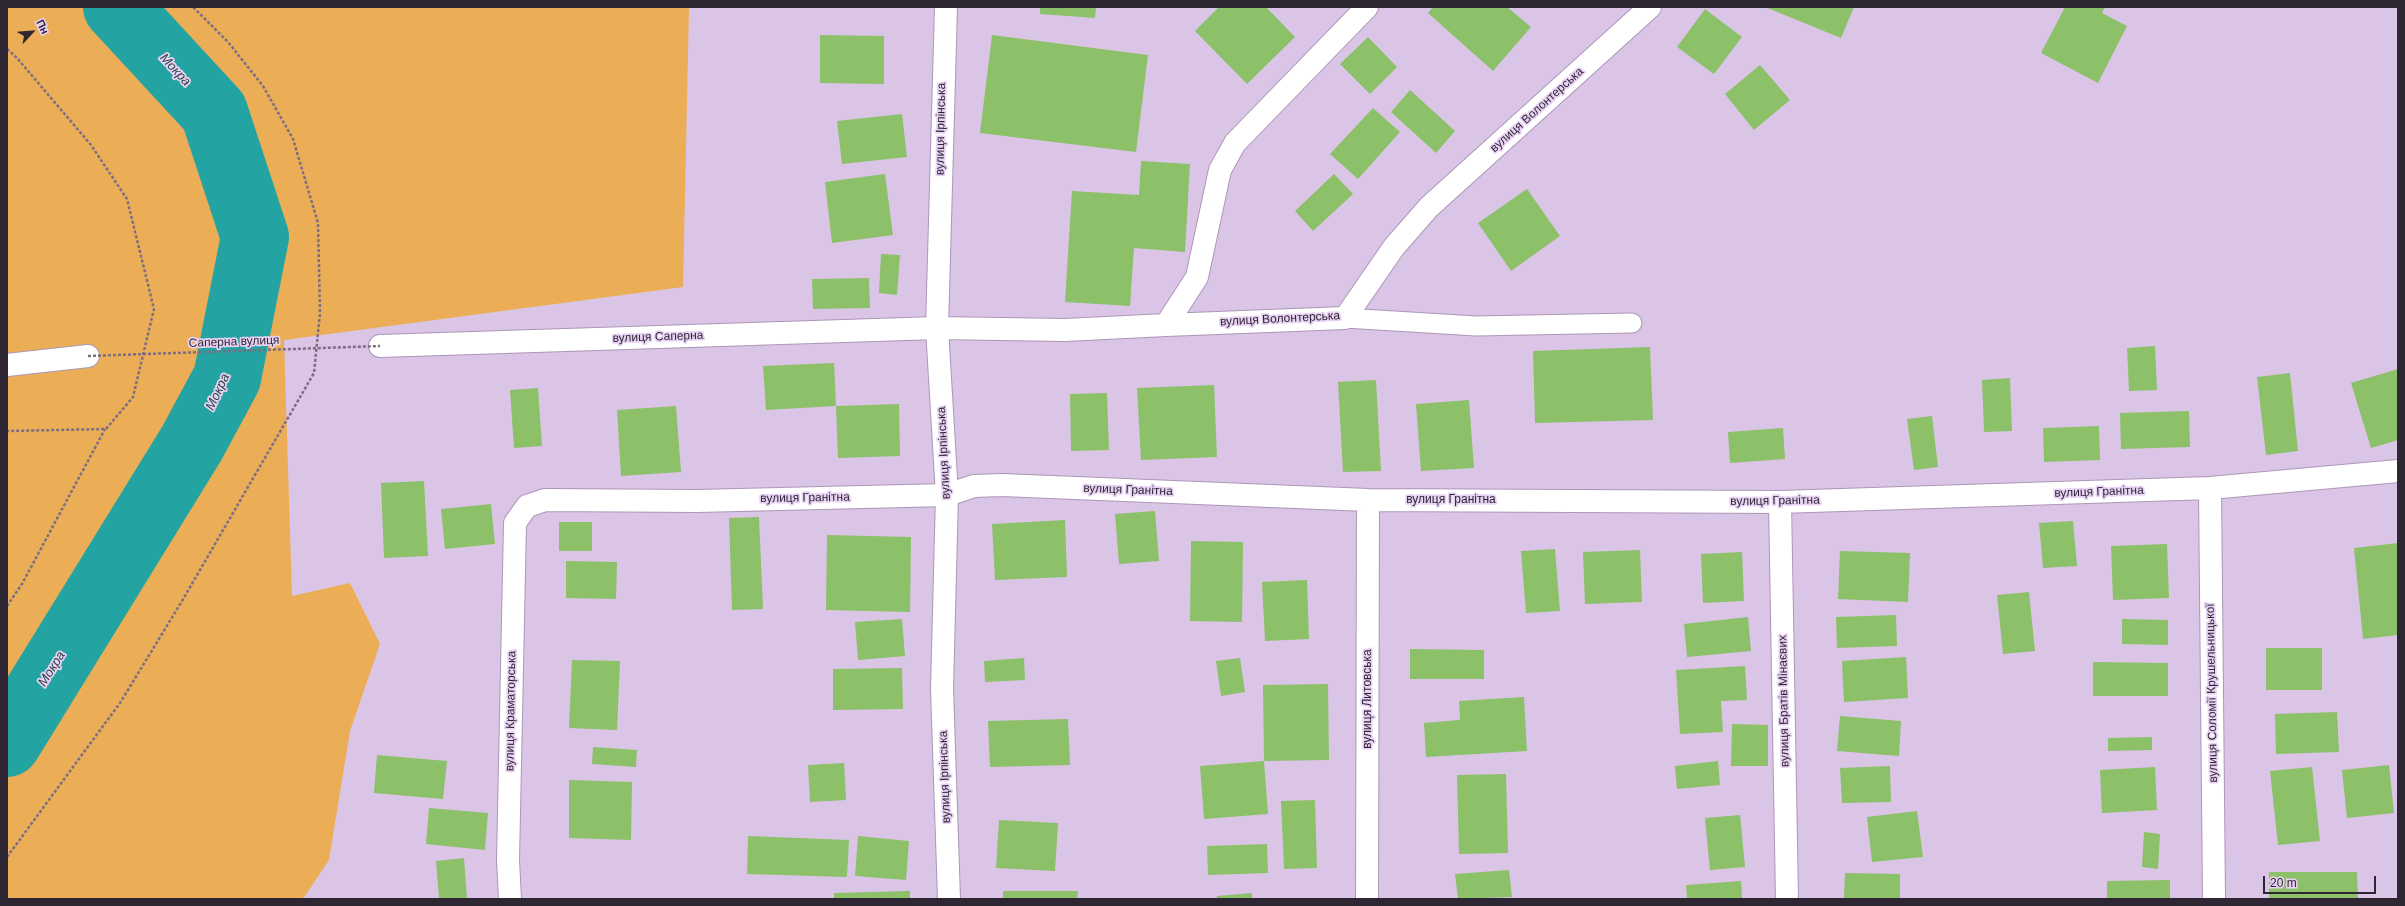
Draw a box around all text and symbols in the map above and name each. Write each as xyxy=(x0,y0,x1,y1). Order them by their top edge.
north arrow xyxy=(12,12,52,52)
text: Пн xyxy=(34,18,51,36)
water label: Мокра xyxy=(156,51,194,89)
street label: вулиця Волонтерська xyxy=(1487,64,1587,156)
street label: вулиця Ірпінська xyxy=(933,83,949,175)
street label: вулиця Волонтерська xyxy=(1220,309,1340,329)
street label: вулиця Саперна xyxy=(612,328,704,346)
street label: Саперна вулиця xyxy=(188,333,280,351)
water label: Мокра xyxy=(203,371,233,413)
street label: вулиця Ірпінська xyxy=(934,406,954,500)
street label: вулиця Гранітна xyxy=(1083,481,1173,499)
street label: вулиця Гранітна xyxy=(2054,483,2144,501)
street label: вулиця Гранітна xyxy=(760,490,850,506)
street label: вулиця Гранітна xyxy=(1406,493,1496,507)
street label: вулиця Гранітна xyxy=(1730,493,1820,509)
street label: вулиця Соломії Крушельницької xyxy=(2203,603,2221,783)
street label: вулиця Братів Мінаєвих xyxy=(1776,635,1792,767)
water label: Мокра xyxy=(35,648,69,690)
street label: вулиця Литовська xyxy=(1361,649,1375,749)
street label: вулиця Краматорська xyxy=(503,651,519,771)
street label: вулиця Ірпінська xyxy=(936,731,954,823)
scale bar xyxy=(2265,868,2378,894)
text: 20 m xyxy=(2270,876,2297,890)

